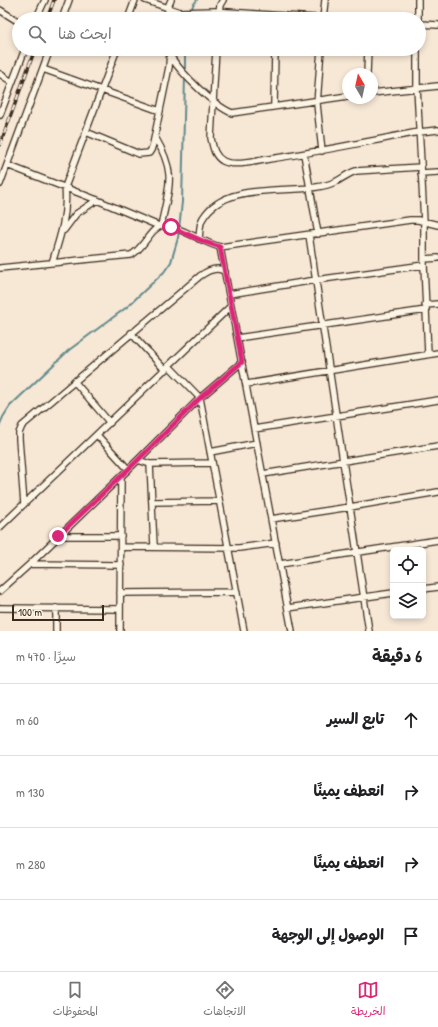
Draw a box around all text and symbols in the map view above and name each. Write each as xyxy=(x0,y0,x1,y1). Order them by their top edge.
search box xyxy=(12,12,426,56)
icon: search xyxy=(26,23,48,45)
text: ابحث هنا xyxy=(58,23,112,44)
north arrow xyxy=(342,68,378,104)
route start xyxy=(162,218,180,236)
route end xyxy=(49,527,67,545)
map controls xyxy=(390,547,426,619)
button: locate xyxy=(390,547,426,583)
button: layers xyxy=(390,583,426,619)
scale bar xyxy=(12,603,104,622)
text: 100 m xyxy=(18,605,42,619)
text: 6 دقيقة xyxy=(372,644,422,667)
text: سيرًا · 470 m xyxy=(16,647,76,665)
text: تابع السير xyxy=(327,708,384,729)
icon: ahead xyxy=(400,709,422,731)
text: 60 m xyxy=(16,711,39,729)
text: انعطف يمينًا xyxy=(314,780,384,801)
icon: right xyxy=(400,781,422,803)
text: 130 m xyxy=(16,783,44,801)
text: انعطف يمينًا xyxy=(314,852,384,873)
icon: right xyxy=(400,853,422,875)
text: 280 m xyxy=(16,855,45,873)
text: الوصول إلى الوجهة xyxy=(272,924,384,945)
icon: arrive xyxy=(400,925,422,947)
tab: المحفوظات xyxy=(53,979,98,1021)
tab: الاتجاهات xyxy=(203,979,246,1021)
tab: الخريطة xyxy=(351,979,385,1021)

